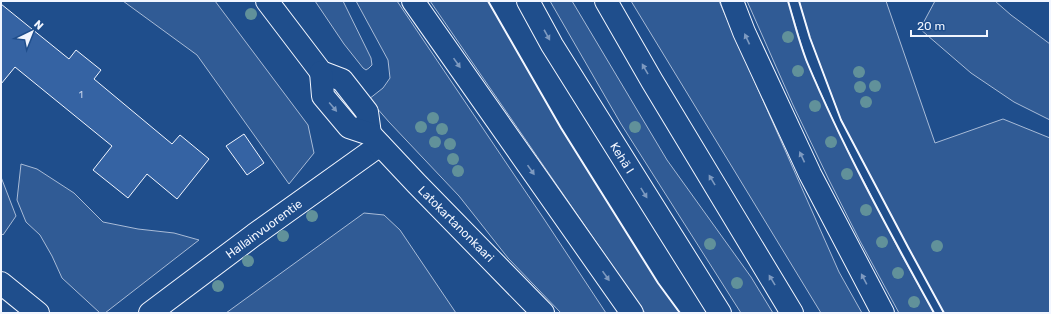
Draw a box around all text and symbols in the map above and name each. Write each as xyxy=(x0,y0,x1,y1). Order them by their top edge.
north arrow xyxy=(12,12,52,52)
scale bar xyxy=(911,12,987,38)
text: N xyxy=(31,18,46,33)
text: 20 m xyxy=(917,19,945,33)
one-way arrow xyxy=(543,29,550,41)
one-way arrow xyxy=(744,33,750,44)
one-way arrow xyxy=(453,58,461,68)
one-way arrow xyxy=(642,63,648,75)
house number: 1 xyxy=(79,89,83,101)
one-way arrow xyxy=(328,102,337,113)
street label: Kehä I xyxy=(607,140,637,176)
one-way arrow xyxy=(798,150,804,162)
one-way arrow xyxy=(527,164,535,175)
one-way arrow xyxy=(708,175,716,185)
street label: Latokartanonkaari xyxy=(415,183,497,265)
one-way arrow xyxy=(641,187,648,199)
street label: Hallainvuorentie xyxy=(223,196,305,261)
one-way arrow xyxy=(602,271,610,281)
one-way arrow xyxy=(861,273,867,284)
one-way arrow xyxy=(769,274,776,286)

